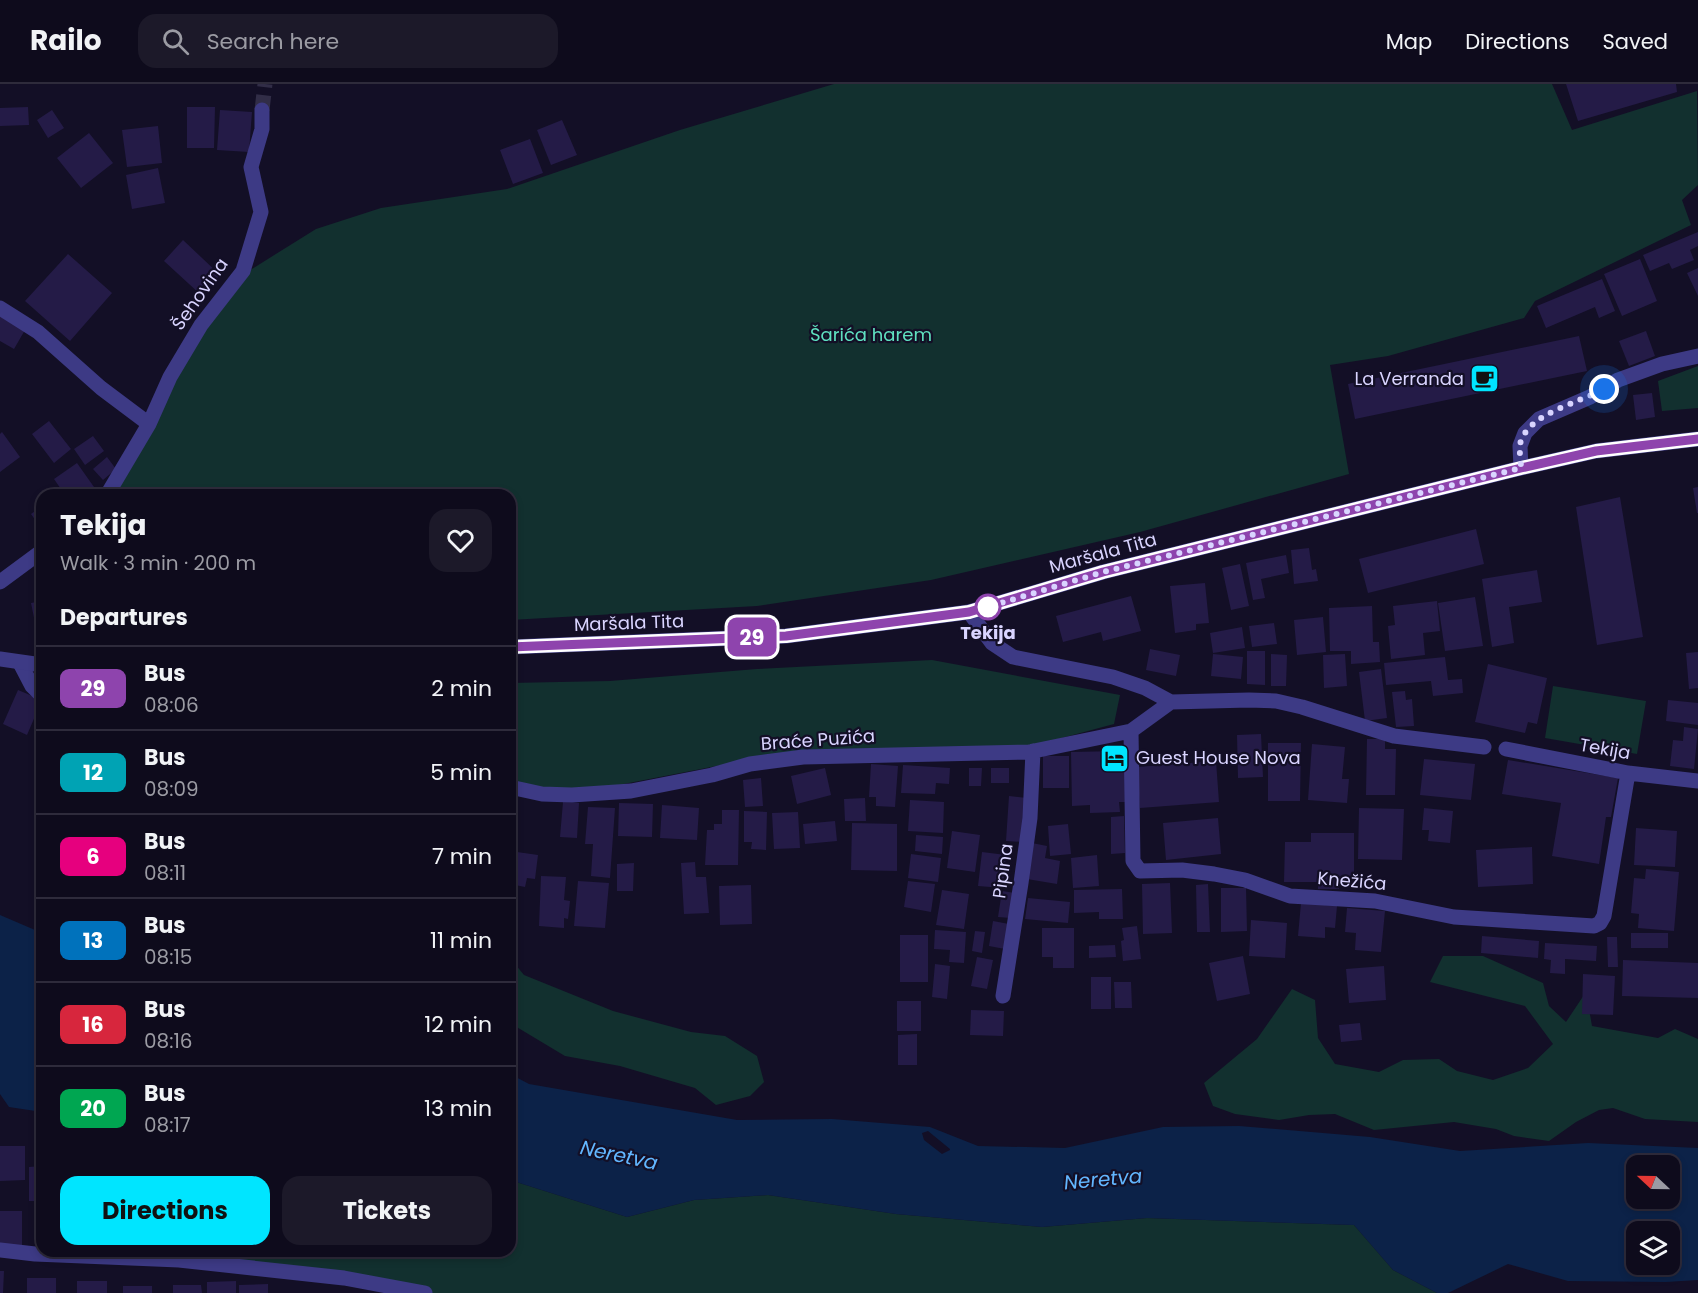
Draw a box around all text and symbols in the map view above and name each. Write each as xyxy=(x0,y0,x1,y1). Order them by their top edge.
search box xyxy=(138,14,558,68)
text: Railo xyxy=(30,21,102,60)
icon: search xyxy=(159,25,192,58)
text: Search here xyxy=(207,26,339,57)
text: Map xyxy=(1386,27,1432,56)
text: Directions xyxy=(1465,27,1569,56)
text: Saved xyxy=(1602,27,1668,56)
street label: Šehovina xyxy=(166,253,234,335)
park label: Šarića harem xyxy=(810,322,932,347)
cafe icon: La Verranda xyxy=(1469,363,1501,395)
place label: La Verranda xyxy=(1354,366,1464,391)
your location xyxy=(1589,374,1619,404)
text: Tekija xyxy=(60,506,147,545)
button: heart xyxy=(429,509,492,572)
street label: Maršala Tita xyxy=(1046,526,1159,579)
text: Walk · 3 min · 200 m xyxy=(60,549,256,577)
marker: Tekija xyxy=(975,594,1001,620)
text: Departures xyxy=(60,602,188,633)
street label: Maršala Tita xyxy=(573,608,685,637)
line badge: 29 xyxy=(725,618,779,656)
place label: Tekija xyxy=(960,620,1016,645)
text: 29 xyxy=(740,623,764,652)
text: Bus xyxy=(144,658,186,689)
text: 2 min xyxy=(431,673,492,704)
text: 29 xyxy=(81,674,105,703)
text: 08:06 xyxy=(144,691,199,719)
street label: Braće Puzića xyxy=(760,723,876,756)
street label: Tekija xyxy=(1578,732,1632,765)
text: Bus xyxy=(144,742,186,773)
hotel icon: Guest House Nova xyxy=(1099,742,1131,774)
place label: Guest House Nova xyxy=(1136,745,1301,770)
text: 5 min xyxy=(430,757,492,788)
text: 12 xyxy=(83,758,103,787)
text: 08:09 xyxy=(144,775,199,803)
text: Bus xyxy=(144,826,186,857)
text: 7 min xyxy=(432,841,492,872)
text: 6 xyxy=(86,842,100,871)
street label: Pipina xyxy=(986,842,1019,900)
text: 08:11 xyxy=(144,859,186,887)
street label: Knežića xyxy=(1316,865,1388,896)
text: Bus xyxy=(144,910,186,941)
text: 11 min xyxy=(430,925,492,956)
text: 13 xyxy=(83,926,103,955)
text: 08:15 xyxy=(144,943,192,971)
text: Bus xyxy=(144,994,186,1025)
text: 12 min xyxy=(424,1009,492,1040)
text: 16 xyxy=(82,1010,104,1039)
text: 08:16 xyxy=(144,1027,193,1055)
text: Bus xyxy=(144,1078,186,1109)
text: 13 min xyxy=(424,1093,492,1124)
text: 20 xyxy=(80,1094,106,1123)
text: 08:17 xyxy=(144,1111,191,1139)
water label: Neretva xyxy=(578,1133,660,1177)
north arrow xyxy=(1626,1155,1680,1209)
map controls xyxy=(1626,1155,1680,1275)
water label: Neretva xyxy=(1063,1162,1143,1196)
button: Directions xyxy=(60,1176,270,1245)
button: Tickets xyxy=(282,1176,492,1245)
button: layers xyxy=(1626,1221,1680,1275)

